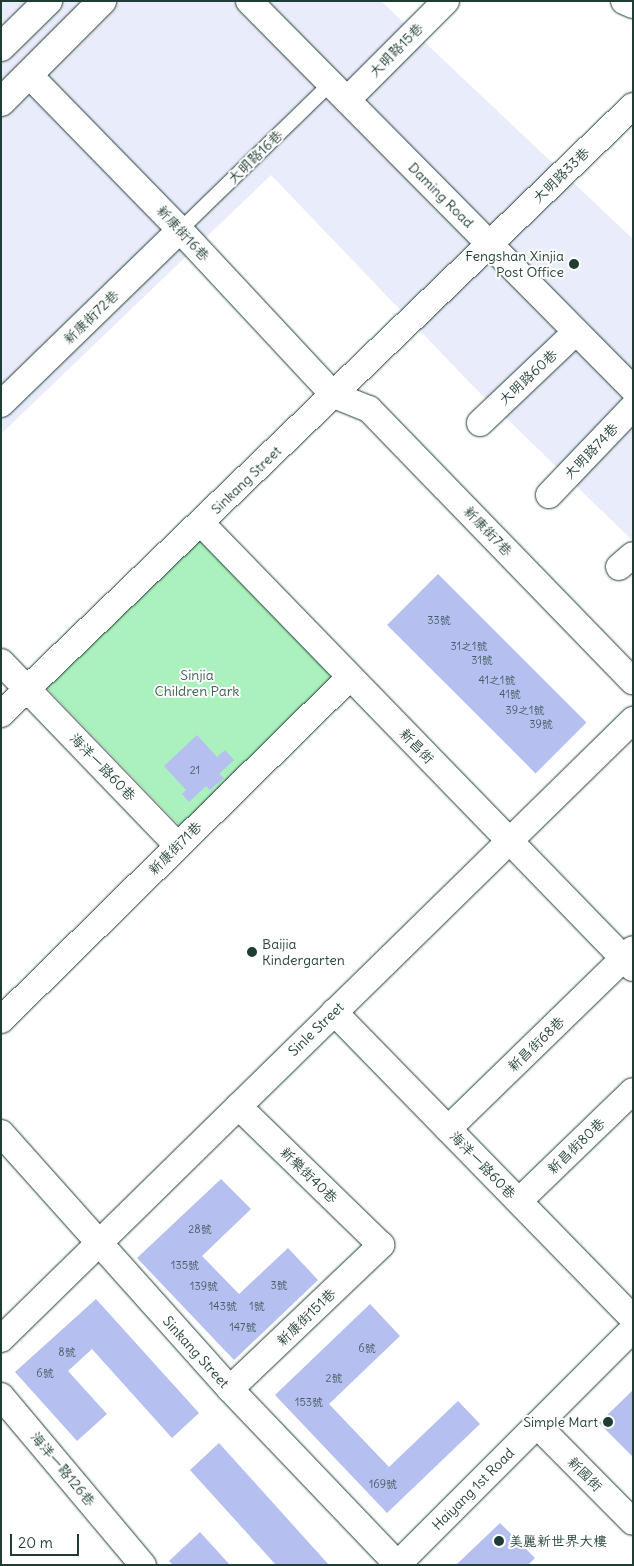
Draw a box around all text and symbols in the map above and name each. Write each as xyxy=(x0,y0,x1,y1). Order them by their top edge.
street label: 大明路15巷 xyxy=(365,19,427,81)
street label: 大明路16巷 xyxy=(224,127,286,187)
street label: 大明路33巷 xyxy=(529,144,593,206)
street label: Daming Road xyxy=(405,159,477,231)
street label: 新康街16巷 xyxy=(153,202,213,264)
place label: Fengshan Xinjia Post Office xyxy=(465,248,564,280)
marker: Fengshan Xinjia Post Office xyxy=(568,258,580,270)
street label: 新康街72巷 xyxy=(60,286,122,348)
street label: 大明路60巷 xyxy=(495,346,561,408)
street label: 大明路74巷 xyxy=(560,420,622,482)
street label: Sinkang Street xyxy=(208,442,284,518)
street label: 新康街7巷 xyxy=(460,503,516,559)
house number: 33號 xyxy=(427,613,451,627)
house number: 31之1號 xyxy=(451,639,487,653)
house number: 31號 xyxy=(471,653,493,667)
park label: Sinjia Children Park xyxy=(155,667,239,700)
house number: 41之1號 xyxy=(479,673,515,687)
house number: 41號 xyxy=(499,687,521,701)
house number: 39之1號 xyxy=(506,703,544,717)
house number: 39號 xyxy=(529,717,553,731)
street label: 新昌街 xyxy=(396,725,438,767)
street label: 海洋一路60巷 xyxy=(67,730,139,804)
house number: 21 xyxy=(190,763,200,777)
street label: 新康街71巷 xyxy=(145,818,205,878)
place label: Baijia Kindergarten xyxy=(262,936,345,969)
marker: Baijia Kindergarten xyxy=(246,946,258,958)
street label: Sinle Street xyxy=(285,999,347,1059)
street label: 新昌街68巷 xyxy=(504,1013,568,1075)
street label: 新昌街80巷 xyxy=(544,1115,608,1177)
street label: 海洋一路60巷 xyxy=(447,1128,519,1202)
street label: 新樂街40巷 xyxy=(277,1143,341,1207)
house number: 28號 xyxy=(188,1222,212,1236)
house number: 135號 xyxy=(171,1258,199,1272)
house number: 3號 xyxy=(270,1278,288,1292)
house number: 139號 xyxy=(190,1279,218,1293)
street label: 新康街151巷 xyxy=(273,1285,339,1349)
house number: 143號 xyxy=(209,1299,237,1313)
house number: 1號 xyxy=(249,1299,265,1313)
street label: Sinkang Street xyxy=(159,1313,233,1391)
house number: 147號 xyxy=(229,1320,257,1334)
house number: 6號 xyxy=(358,1341,376,1355)
house number: 8號 xyxy=(58,1345,76,1359)
house number: 6號 xyxy=(36,1366,54,1380)
house number: 2號 xyxy=(325,1371,343,1385)
house number: 153號 xyxy=(295,1395,323,1409)
place label: Simple Mart xyxy=(523,1414,598,1430)
marker: Simple Mart xyxy=(602,1416,614,1428)
street label: 海洋一路126巷 xyxy=(27,1429,99,1509)
street label: Haiyang 1st Road xyxy=(428,1444,518,1534)
street label: 新國街 xyxy=(564,1453,606,1495)
house number: 169號 xyxy=(369,1477,397,1491)
scale bar xyxy=(12,1524,81,1556)
text: 20 m xyxy=(18,1533,53,1552)
place label: 美麗新世界大樓 xyxy=(509,1533,607,1549)
marker: 美麗新世界大樓 xyxy=(493,1535,505,1547)

